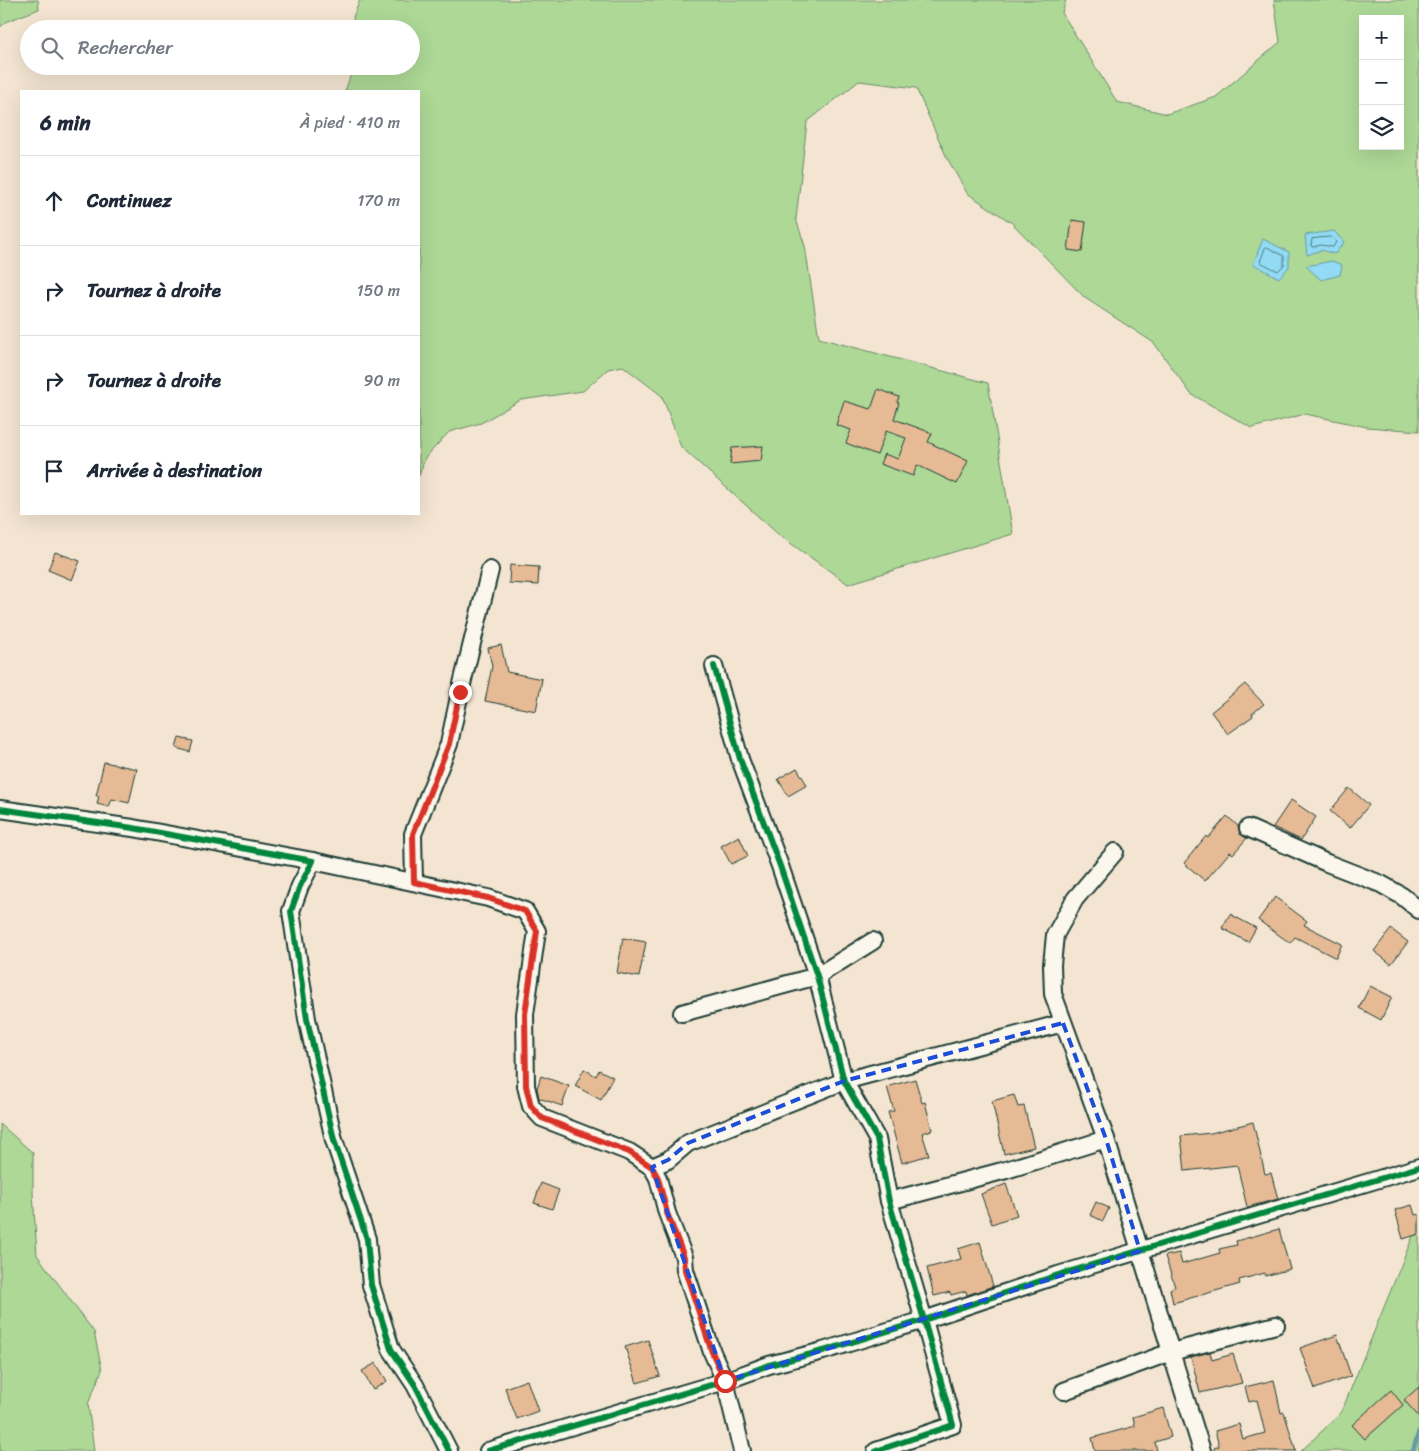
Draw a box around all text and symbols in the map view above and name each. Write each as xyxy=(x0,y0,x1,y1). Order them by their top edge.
map controls xyxy=(1359,15,1404,150)
button: + xyxy=(1359,15,1404,60)
search box xyxy=(20,20,420,75)
text: Rechercher xyxy=(78,31,173,64)
icon: search xyxy=(38,34,66,62)
button: − xyxy=(1359,60,1404,105)
text: 6 min xyxy=(40,104,91,142)
button: layers xyxy=(1359,105,1404,150)
text: À pied · 410 m xyxy=(300,108,400,137)
text: Continuez xyxy=(87,184,172,217)
text: 170 m xyxy=(357,186,400,215)
icon: ahead xyxy=(40,187,68,215)
text: Tournez à droite xyxy=(87,274,221,307)
text: 150 m xyxy=(357,276,400,305)
icon: right xyxy=(40,277,68,305)
text: Tournez à droite xyxy=(87,364,221,397)
text: 90 m xyxy=(364,366,400,395)
icon: right xyxy=(40,367,68,395)
text: Arrivée à destination xyxy=(87,454,262,487)
icon: arrive xyxy=(40,457,68,485)
route end xyxy=(449,681,472,704)
route start xyxy=(714,1370,737,1393)

